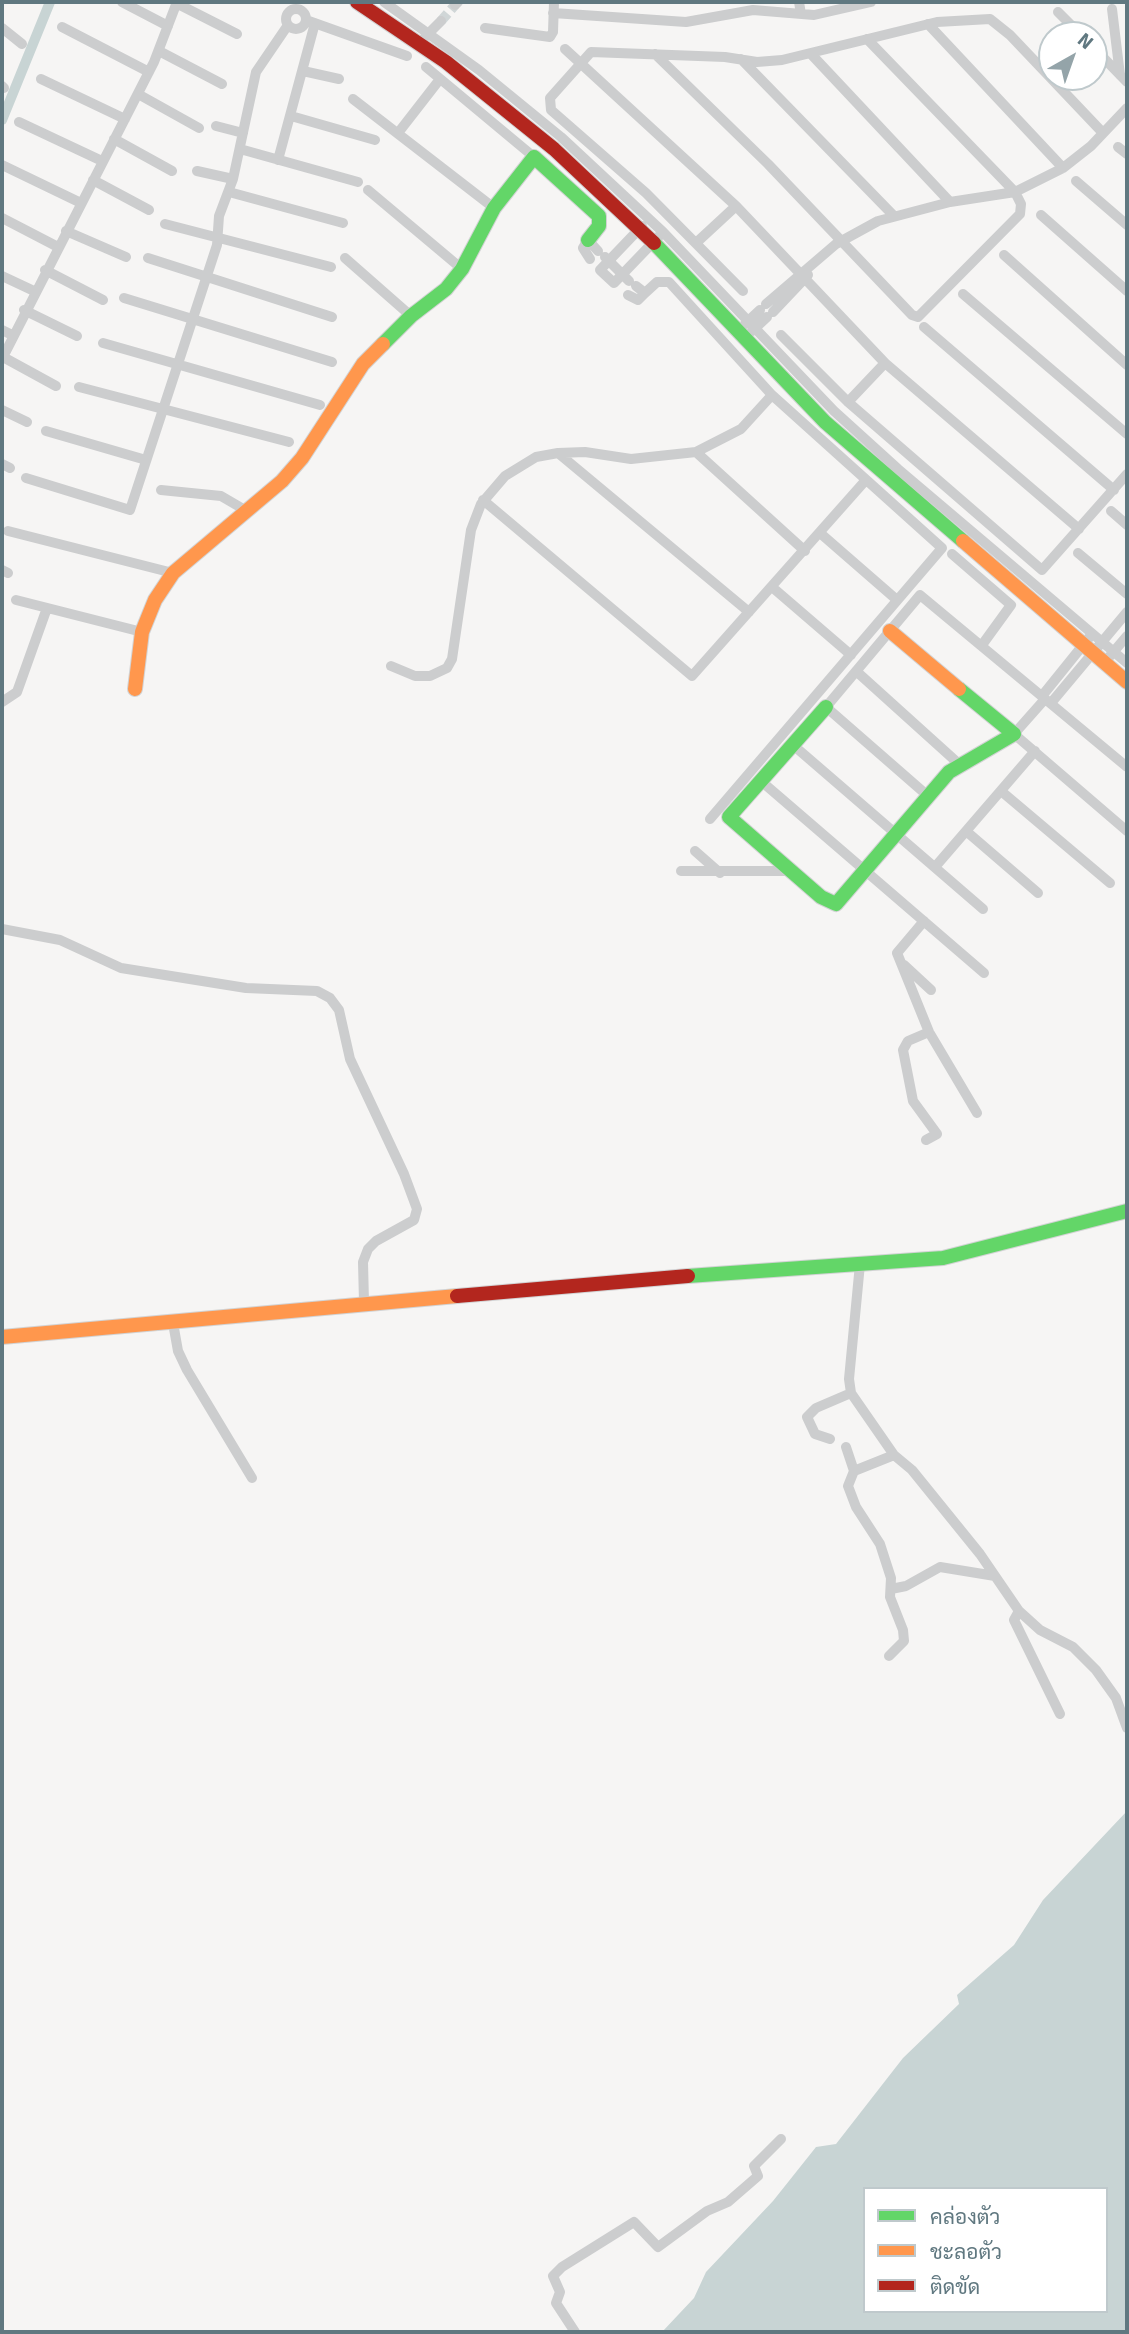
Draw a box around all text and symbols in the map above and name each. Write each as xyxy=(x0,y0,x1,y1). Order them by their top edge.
north arrow xyxy=(1038,21,1108,91)
text: N xyxy=(1072,28,1098,55)
legend xyxy=(863,2187,1108,2313)
text: คล่องตัว xyxy=(930,2204,1000,2230)
text: ชะลอตัว xyxy=(930,2239,1002,2265)
text: ติดขัด xyxy=(930,2274,980,2300)

